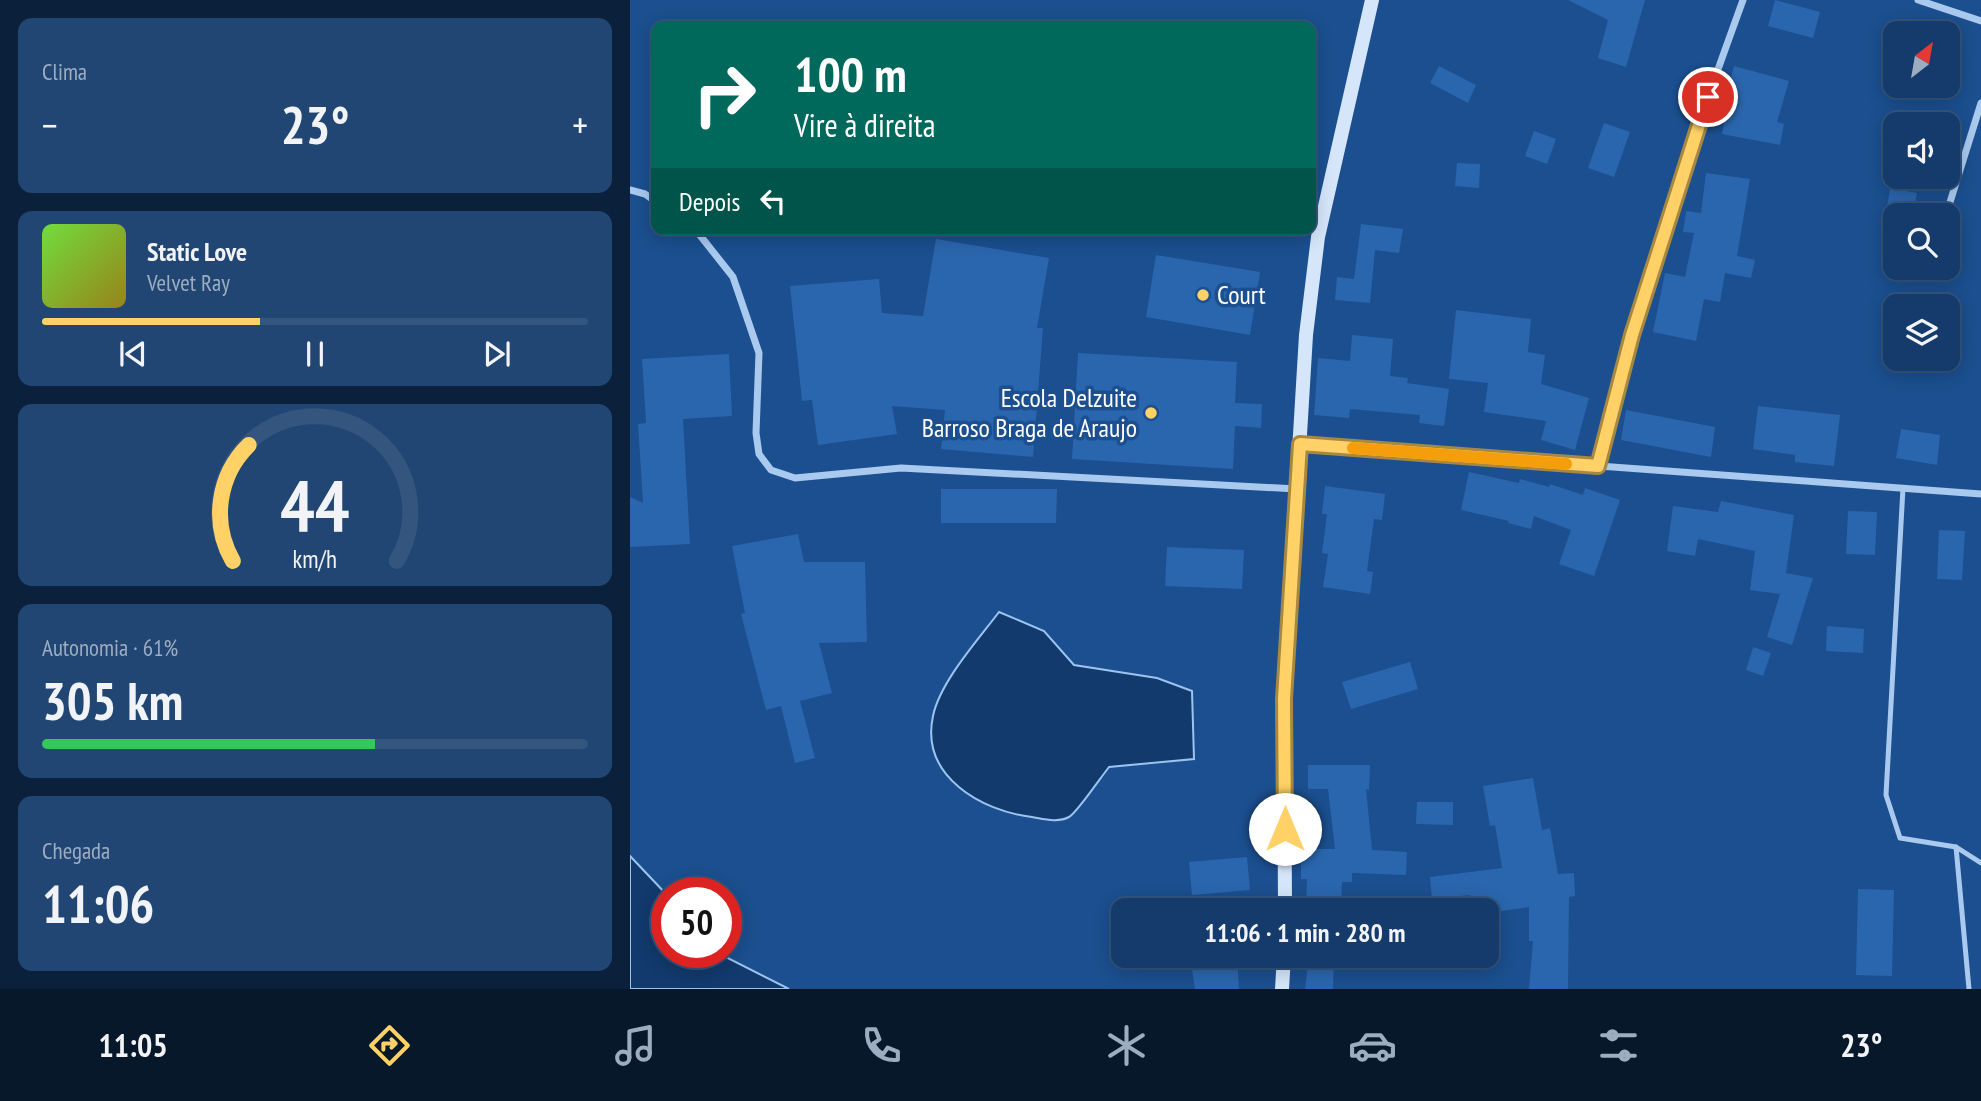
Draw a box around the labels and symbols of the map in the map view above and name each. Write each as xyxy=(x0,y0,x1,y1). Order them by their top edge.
north arrow xyxy=(1883,21,1960,98)
pin xyxy=(1678,67,1738,127)
place label: Court xyxy=(1217,278,1266,311)
marker: Court xyxy=(1195,287,1211,303)
place label: Escola Delzuite Barroso Braga de Araujo xyxy=(922,381,1137,444)
marker: Escola Delzuite Barroso Braga de Araujo xyxy=(1143,405,1159,421)
position arrow xyxy=(1248,792,1322,866)
speed limit sign: 50 xyxy=(651,877,742,968)

